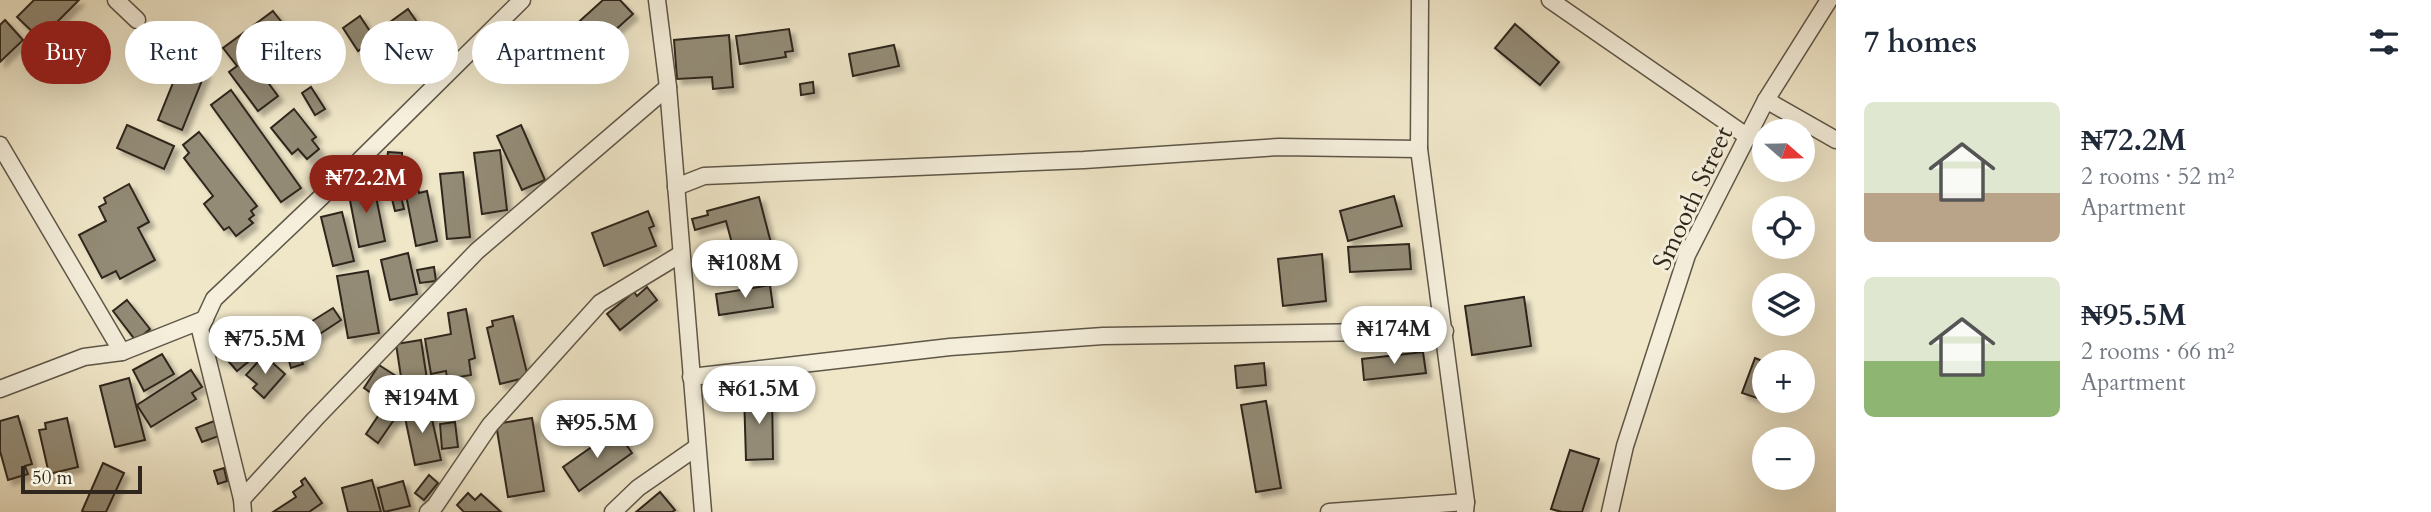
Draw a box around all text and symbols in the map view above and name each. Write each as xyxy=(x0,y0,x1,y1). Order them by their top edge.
chip: Buy xyxy=(21,21,111,84)
chip: Rent xyxy=(125,21,222,84)
chip: Filters xyxy=(236,21,346,84)
chip: New xyxy=(360,21,458,84)
chip: Apartment xyxy=(472,21,629,84)
text: 7 homes xyxy=(1864,22,1977,63)
icon: filters xyxy=(2365,23,2403,61)
north arrow xyxy=(1752,119,1815,182)
map controls xyxy=(1752,119,1815,490)
text: ₦72.2M xyxy=(2081,120,2187,161)
street label: Smooth Street xyxy=(1644,121,1741,276)
icon: home xyxy=(1920,130,2004,214)
pin: ₦72.2M xyxy=(309,156,423,215)
text: 2 rooms · 52 m² xyxy=(2081,161,2234,192)
text: ₦72.2M xyxy=(326,162,406,193)
text: Apartment xyxy=(2081,192,2185,223)
button: locate xyxy=(1752,196,1815,259)
pin: ₦108M xyxy=(696,240,794,300)
text: ₦108M xyxy=(708,247,782,278)
button: layers xyxy=(1752,273,1815,336)
text: ₦95.5M xyxy=(2081,295,2187,336)
icon: home xyxy=(1920,305,2004,389)
pin: ₦174M xyxy=(1345,306,1443,366)
text: ₦174M xyxy=(1357,313,1431,344)
pin: ₦75.5M xyxy=(208,316,322,376)
text: ₦75.5M xyxy=(225,323,305,354)
text: 2 rooms · 66 m² xyxy=(2081,336,2234,367)
button: + xyxy=(1752,350,1815,413)
pin: ₦61.5M xyxy=(702,366,816,426)
text: Apartment xyxy=(2081,367,2185,398)
text: ₦61.5M xyxy=(719,373,799,404)
pin: ₦194M xyxy=(373,376,471,435)
text: ₦194M xyxy=(385,382,459,413)
pin: ₦95.5M xyxy=(540,400,654,460)
text: ₦95.5M xyxy=(557,407,637,438)
button: − xyxy=(1752,427,1815,490)
scale bar xyxy=(21,463,142,495)
text: 50 m xyxy=(32,465,73,491)

